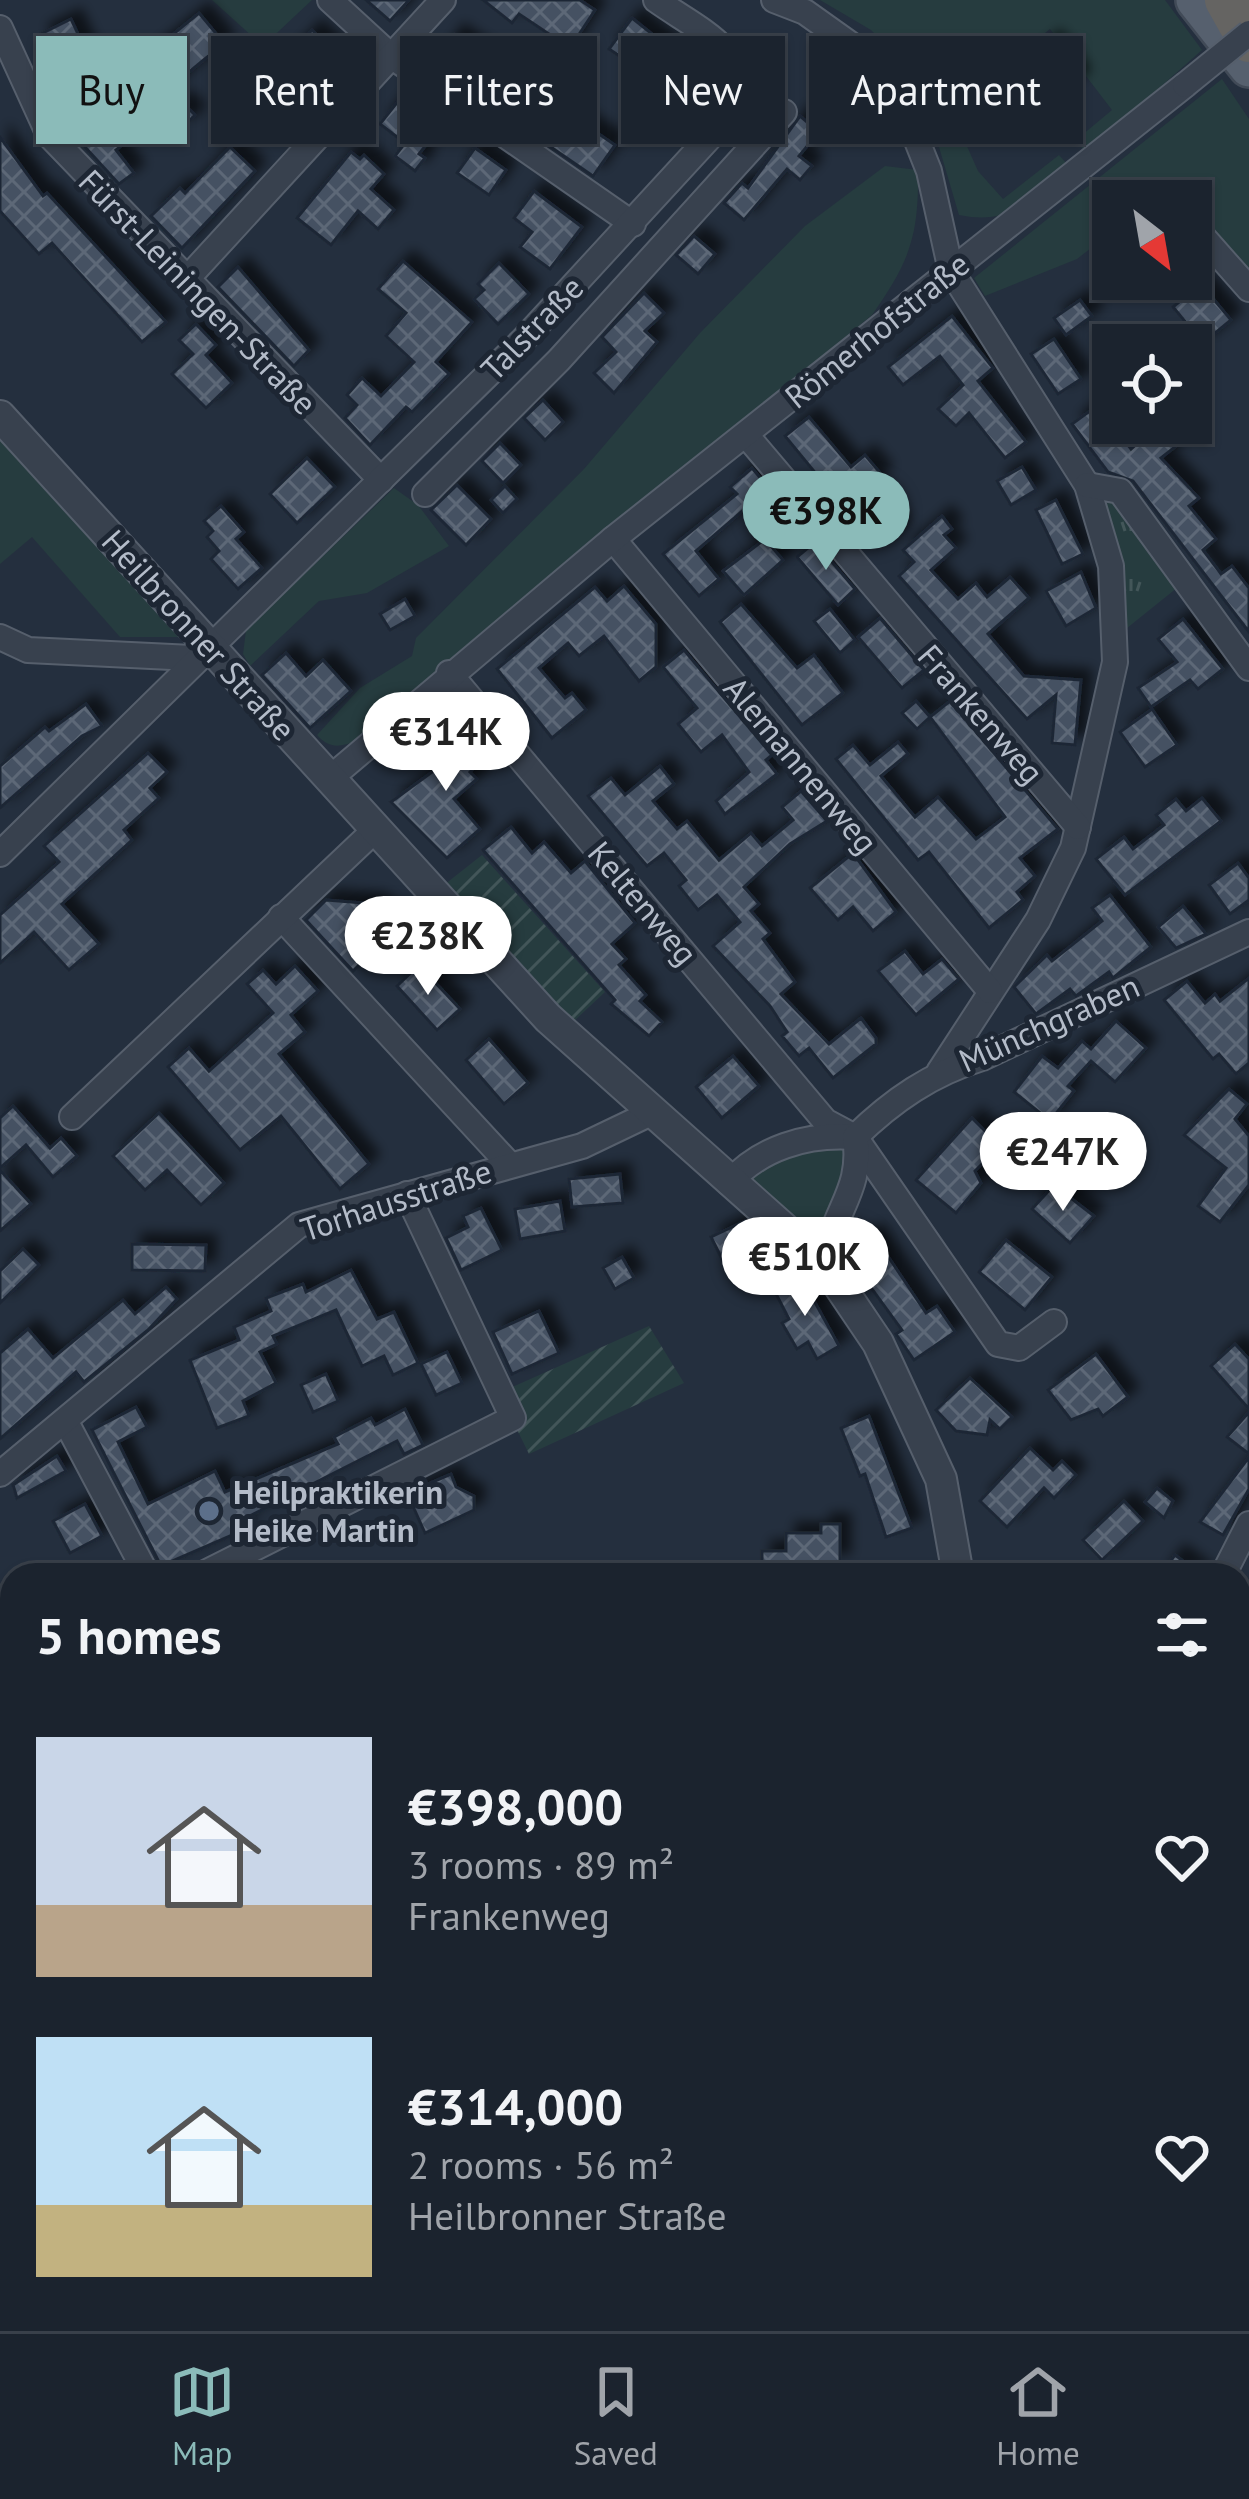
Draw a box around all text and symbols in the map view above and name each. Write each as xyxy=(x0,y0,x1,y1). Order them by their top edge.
chip: Buy xyxy=(36,36,187,144)
chip: Rent xyxy=(211,36,376,144)
chip: Filters xyxy=(400,36,597,144)
chip: New xyxy=(621,36,785,144)
chip: Apartment xyxy=(809,36,1083,144)
street label: Fürst-Leiningen-Straße xyxy=(70,160,327,423)
north arrow xyxy=(1092,180,1212,300)
map controls xyxy=(1092,180,1212,444)
street label: Römerhofstraße xyxy=(776,242,978,417)
street label: Talstraße xyxy=(471,266,592,389)
button: locate xyxy=(1092,324,1212,444)
pin: €398K xyxy=(742,471,910,573)
text: €398K xyxy=(770,484,882,535)
street label: Heilbronner Straße xyxy=(93,520,306,749)
street label: Frankenweg xyxy=(909,635,1054,792)
street label: Alemannenweg xyxy=(715,667,888,862)
pin: €314K xyxy=(362,692,530,794)
text: €314K xyxy=(390,705,502,756)
street label: Keltenweg xyxy=(579,832,708,973)
pin: €238K xyxy=(344,896,512,998)
text: €238K xyxy=(372,909,484,960)
street label: Münchgraben xyxy=(952,964,1146,1081)
pin: €247K xyxy=(979,1112,1147,1214)
text: €247K xyxy=(1007,1125,1119,1176)
street label: Torhausstraße xyxy=(295,1148,497,1251)
pin: €510K xyxy=(721,1217,889,1319)
text: €510K xyxy=(749,1230,861,1281)
place label: Heilpraktikerin Heike Martin xyxy=(233,1470,443,1551)
marker: Heilpraktikerin Heike Martin xyxy=(196,1498,222,1524)
text: 5 homes xyxy=(36,1602,222,1668)
icon: filters xyxy=(1149,1602,1215,1668)
text: €398,000 xyxy=(408,1773,623,1839)
icon: home xyxy=(132,1785,276,1929)
icon: heart xyxy=(1149,1824,1215,1890)
text: 3 rooms · 89 m² xyxy=(408,1839,674,1890)
text: Frankenweg xyxy=(408,1890,610,1941)
text: €314,000 xyxy=(408,2073,623,2139)
icon: home xyxy=(132,2085,276,2229)
icon: heart xyxy=(1149,2124,1215,2190)
text: 2 rooms · 56 m² xyxy=(408,2139,674,2190)
text: Heilbronner Straße xyxy=(408,2190,727,2241)
tab: Map xyxy=(169,2359,235,2474)
tab: Saved xyxy=(574,2359,658,2474)
tab: Home xyxy=(996,2359,1080,2474)

